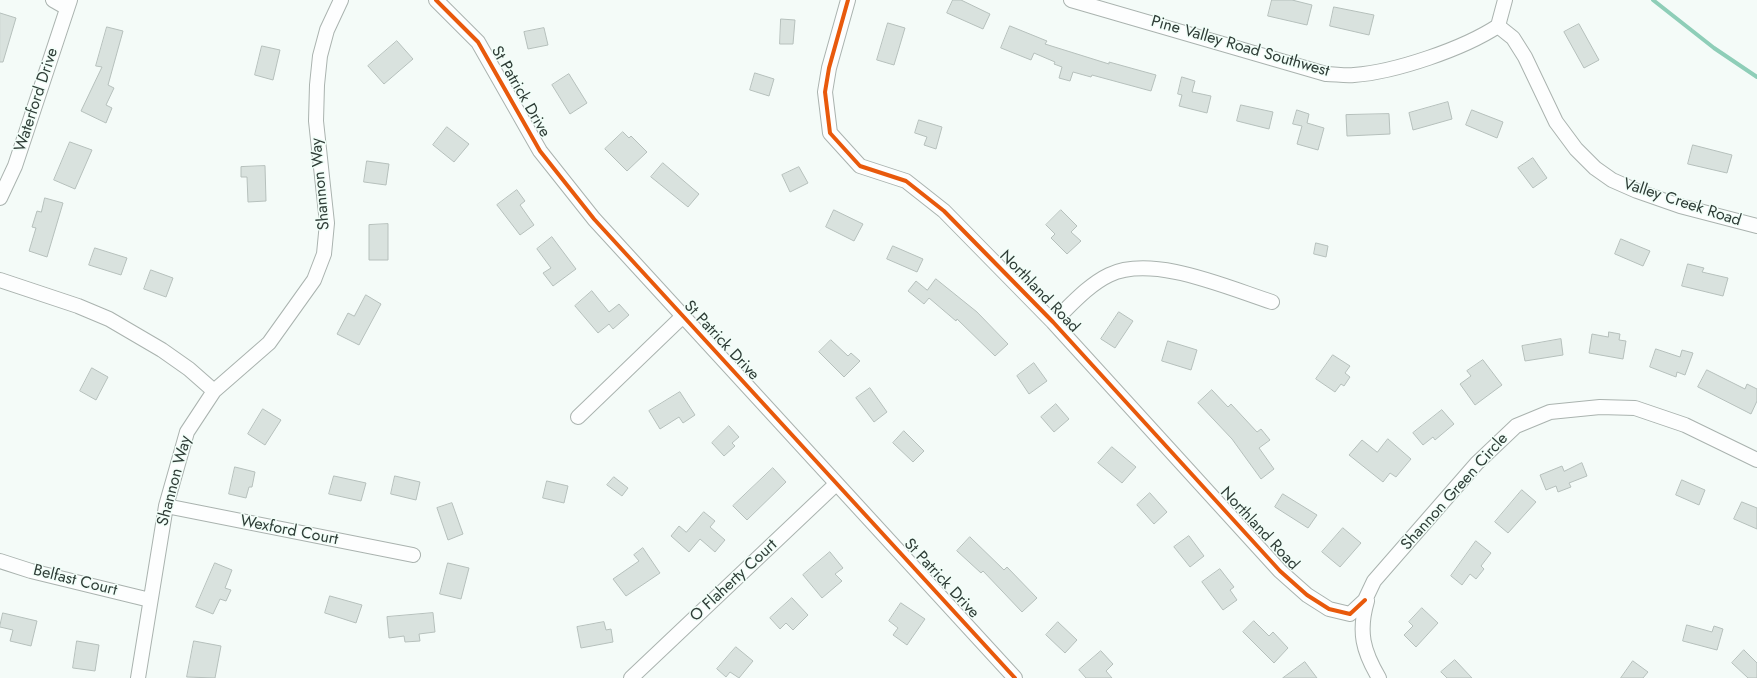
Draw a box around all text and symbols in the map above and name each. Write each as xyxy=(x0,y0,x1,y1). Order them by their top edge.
street label: Pine Valley Road Southwest xyxy=(1149,12,1331,82)
street label: St Patrick Drive xyxy=(486,43,554,141)
street label: Waterford Drive xyxy=(11,46,63,154)
street label: Shannon Way xyxy=(307,137,335,231)
street label: Valley Creek Road xyxy=(1621,175,1743,231)
street label: Northland Road xyxy=(995,247,1083,337)
street label: St Patrick Drive xyxy=(679,297,763,385)
street label: Shannon Green Circle xyxy=(1397,430,1513,554)
street label: Shannon Way xyxy=(154,434,196,528)
street label: Northland Road xyxy=(1215,483,1303,575)
street label: Wexford Court xyxy=(238,512,340,550)
street label: St Patrick Drive xyxy=(899,535,983,623)
street label: O Flaherty Court xyxy=(686,536,782,626)
street label: Belfast Court xyxy=(31,561,119,601)

